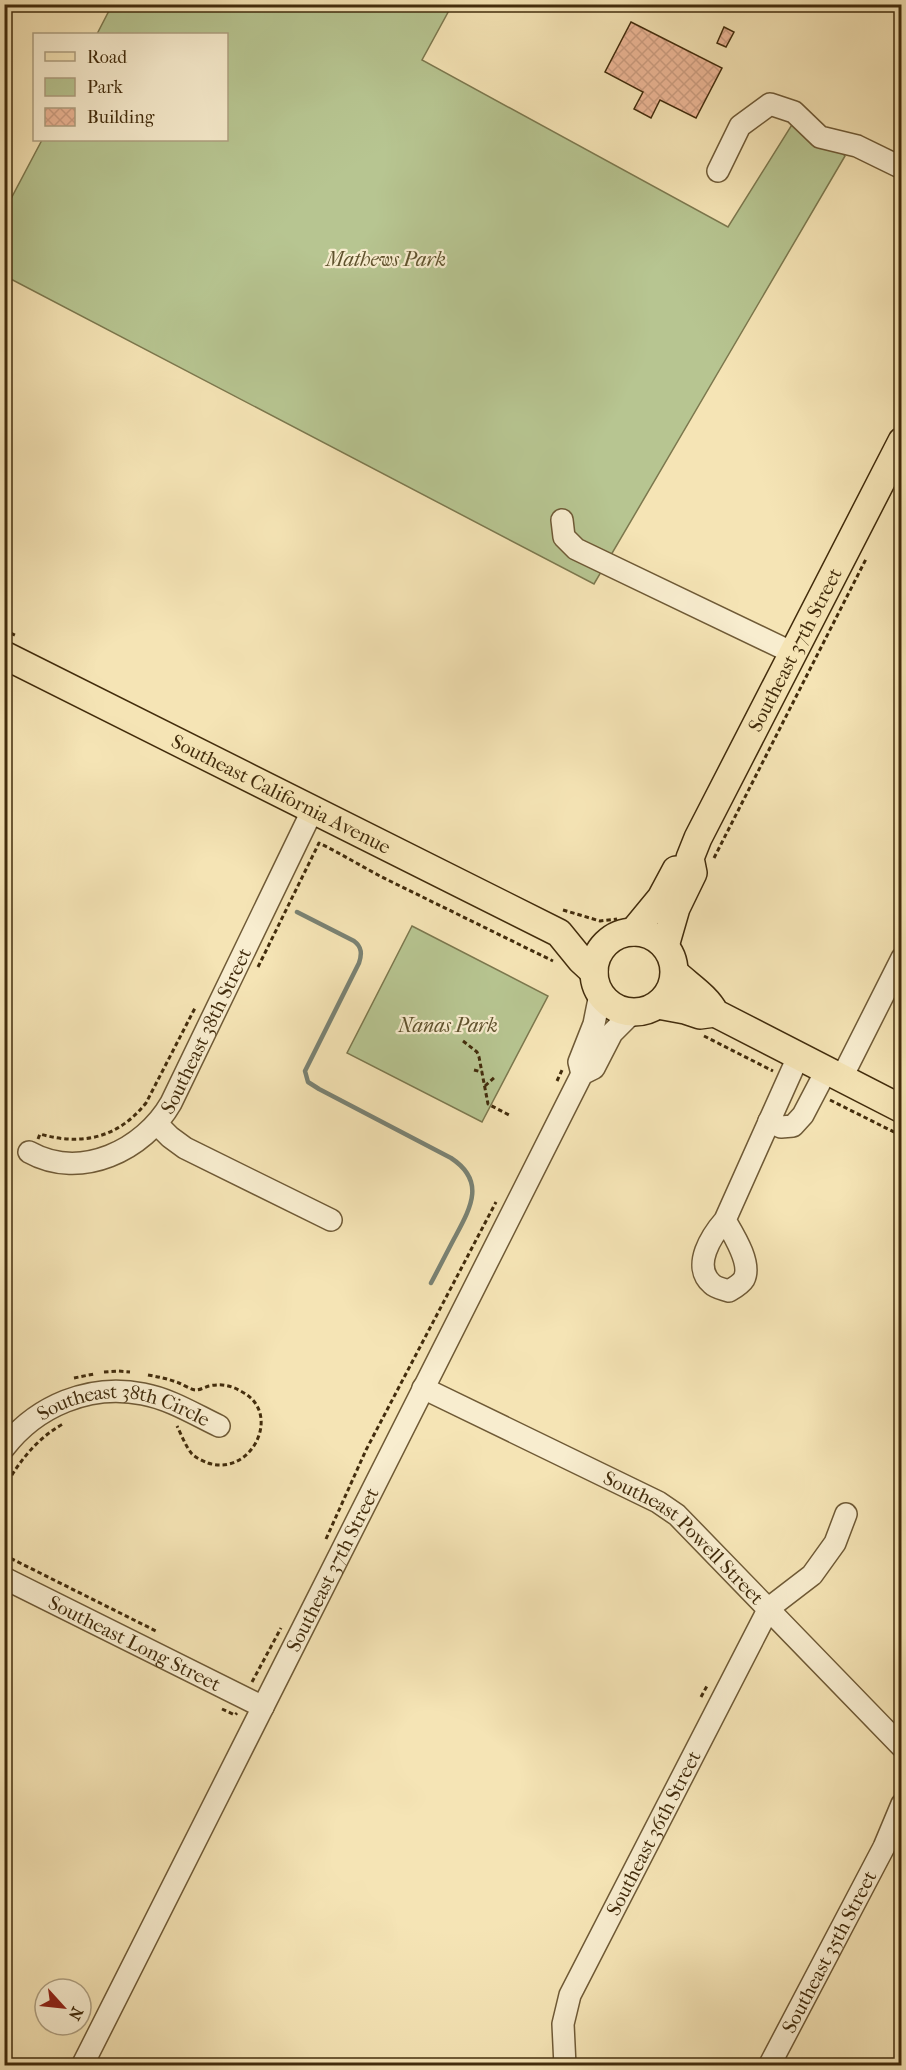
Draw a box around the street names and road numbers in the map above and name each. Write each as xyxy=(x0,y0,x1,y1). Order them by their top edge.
street label: Southeast 37th Street xyxy=(744,564,847,736)
street label: Southeast California Avenue xyxy=(167,730,395,859)
street label: Southeast 38th Street xyxy=(156,944,256,1119)
street label: Southeast 38th Circle xyxy=(34,1409,214,1437)
street label: Southeast Powell Street xyxy=(600,1466,768,1609)
street label: Southeast 37th Street xyxy=(282,1484,384,1656)
street label: Southeast Long Street xyxy=(45,1591,224,1696)
street label: Southeast 36th Street xyxy=(602,1747,706,1920)
street label: Southeast 35th Street xyxy=(777,1867,881,2037)

